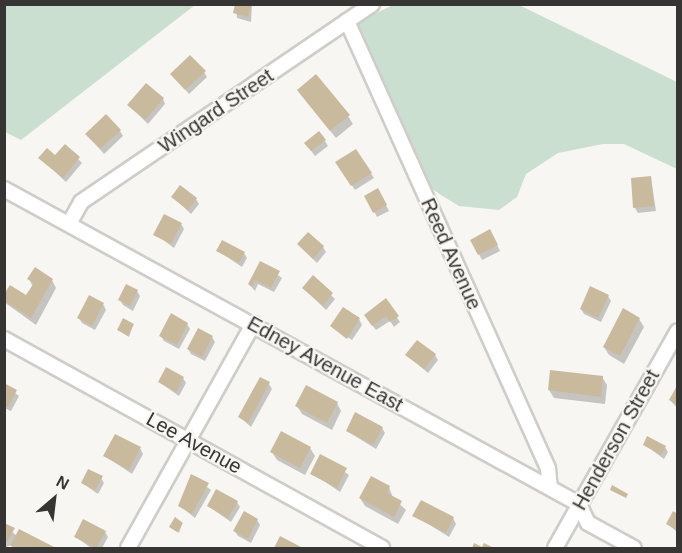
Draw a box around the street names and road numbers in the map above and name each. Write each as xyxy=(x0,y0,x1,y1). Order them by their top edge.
street label: Wingard Street xyxy=(154,64,278,158)
street label: Reed Avenue xyxy=(415,194,487,314)
street label: Edney Avenue East xyxy=(243,311,407,417)
street label: Henderson Street xyxy=(568,366,664,514)
street label: Lee Avenue xyxy=(142,407,246,479)

